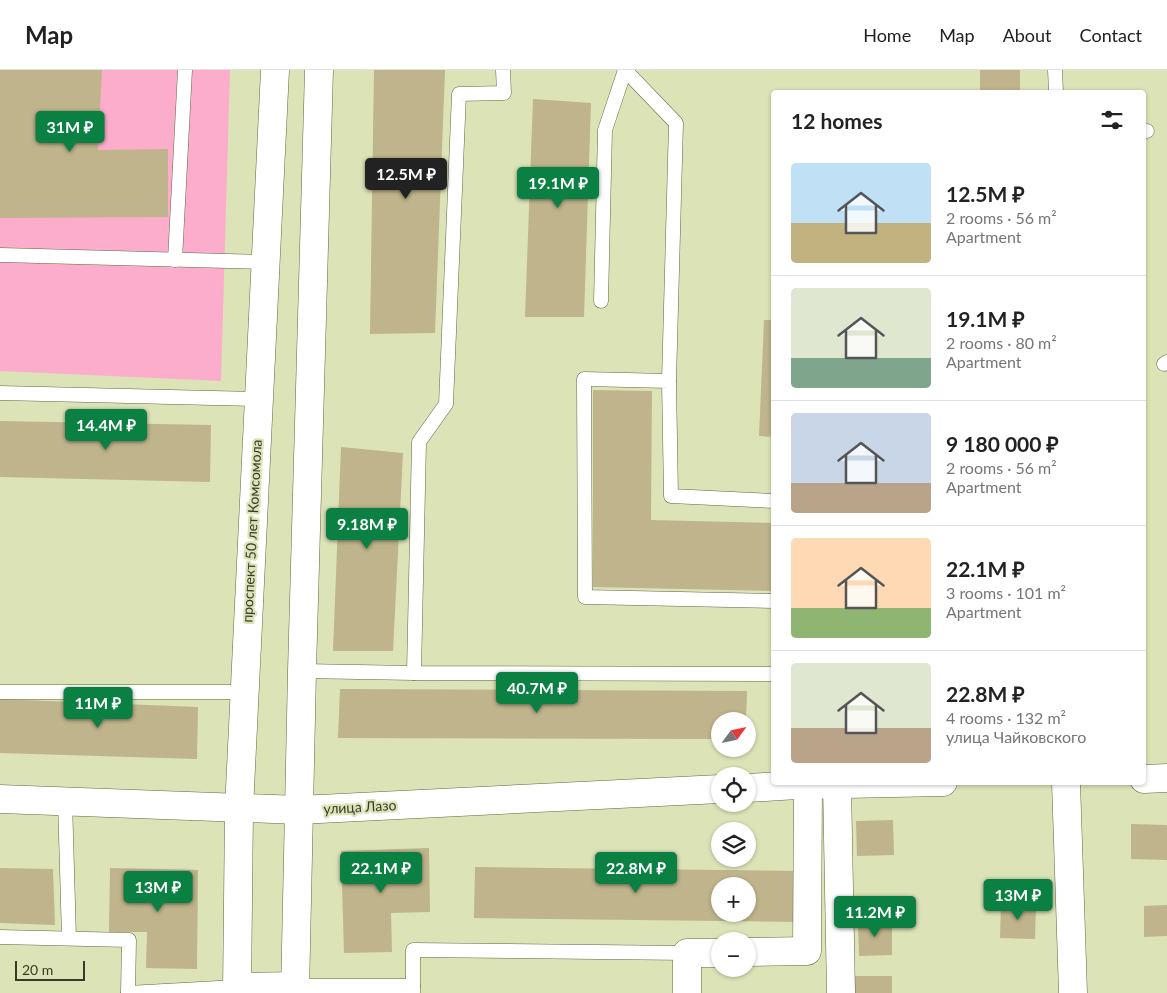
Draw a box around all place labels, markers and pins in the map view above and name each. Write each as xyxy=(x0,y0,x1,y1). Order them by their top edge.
pin: 31M ₽ xyxy=(35,111,105,153)
pin: 12.5M ₽ xyxy=(360,158,452,200)
pin: 19.1M ₽ xyxy=(512,166,604,209)
pin: 14.4M ₽ xyxy=(60,408,152,451)
pin: 9.18M ₽ xyxy=(321,508,413,550)
pin: 40.7M ₽ xyxy=(491,672,583,714)
pin: 11M ₽ xyxy=(63,686,133,729)
pin: 22.1M ₽ xyxy=(335,852,427,894)
pin: 22.8M ₽ xyxy=(590,852,682,894)
pin: 13M ₽ xyxy=(123,870,193,913)
pin: 13M ₽ xyxy=(983,878,1053,921)
pin: 11.2M ₽ xyxy=(829,896,921,938)

